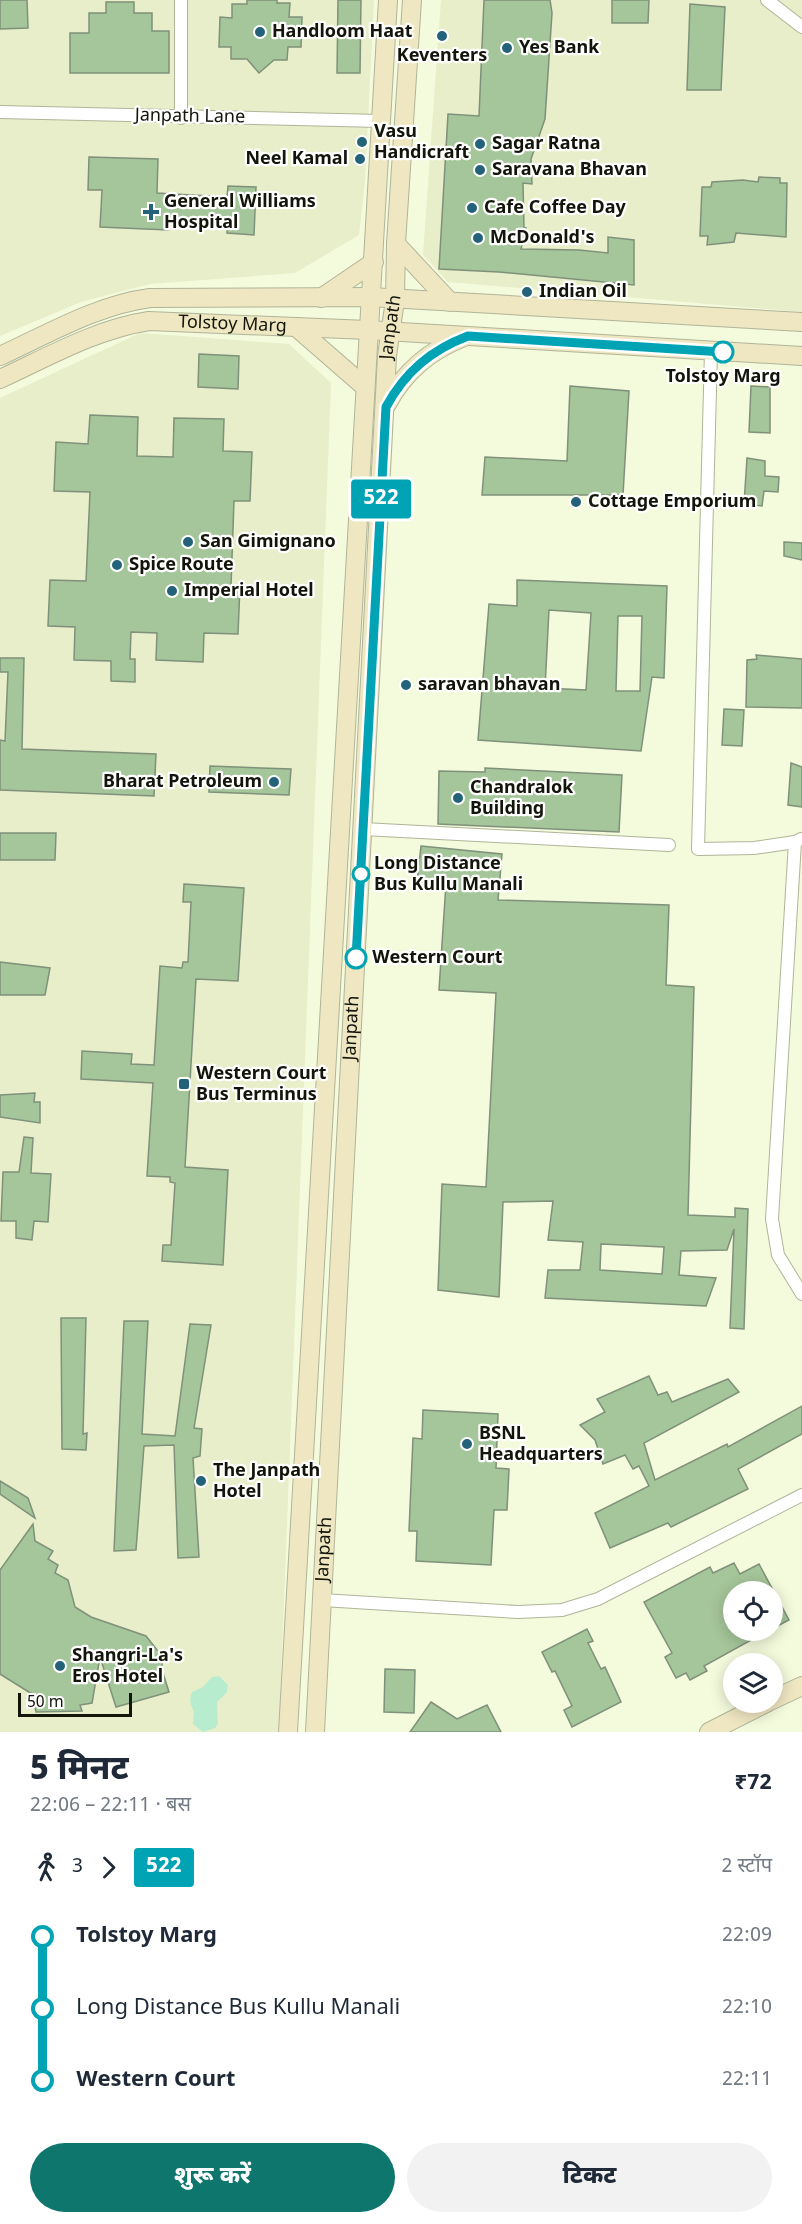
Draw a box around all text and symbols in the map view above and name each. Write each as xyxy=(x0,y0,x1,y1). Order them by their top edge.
place label: Handloom Haat xyxy=(272,21,413,44)
marker: Handloom Haat xyxy=(253,25,267,39)
marker: Keventers xyxy=(435,29,449,43)
place label: Yes Bank xyxy=(519,37,599,60)
marker: Yes Bank xyxy=(500,41,514,55)
place label: Keventers xyxy=(397,45,487,68)
street label: Janpath Lane xyxy=(133,105,245,129)
place label: Vasu Handicraft xyxy=(374,121,470,165)
place label: Sagar Ratna xyxy=(492,133,601,156)
marker: Vasu Handicraft xyxy=(355,135,369,149)
marker: Sagar Ratna xyxy=(473,137,487,151)
place label: Neel Kamal xyxy=(246,148,348,171)
marker: Neel Kamal xyxy=(353,152,367,166)
place label: Saravana Bhavan xyxy=(492,159,647,182)
marker: Saravana Bhavan xyxy=(473,163,487,177)
place label: General Williams Hospital xyxy=(164,191,316,235)
place label: Cafe Coffee Day xyxy=(484,197,627,220)
marker: Cafe Coffee Day xyxy=(465,201,479,215)
marker: General Williams Hospital xyxy=(142,203,160,221)
place label: McDonald's xyxy=(490,227,595,250)
marker: McDonald's xyxy=(471,231,485,245)
place label: Indian Oil xyxy=(539,281,627,304)
marker: Indian Oil xyxy=(520,285,534,299)
street label: Janpath xyxy=(375,293,407,362)
street label: Tolstoy Marg xyxy=(178,311,287,338)
marker: Tolstoy Marg xyxy=(712,341,734,363)
place label: Tolstoy Marg xyxy=(665,366,781,389)
line badge: 522 xyxy=(346,480,416,518)
text: 522 xyxy=(363,485,399,513)
place label: Cottage Emporium xyxy=(588,491,756,514)
marker: Cottage Emporium xyxy=(569,495,583,509)
place label: San Gimignano xyxy=(200,531,336,554)
marker: San Gimignano xyxy=(181,535,195,549)
place label: Spice Route xyxy=(129,554,234,577)
marker: Spice Route xyxy=(110,558,124,572)
place label: Imperial Hotel xyxy=(184,580,314,603)
marker: Imperial Hotel xyxy=(165,584,179,598)
place label: saravan bhavan xyxy=(418,674,560,697)
marker: saravan bhavan xyxy=(399,678,413,692)
place label: Bharat Petroleum xyxy=(103,771,262,794)
marker: Bharat Petroleum xyxy=(267,775,281,789)
place label: Chandralok Building xyxy=(470,777,573,821)
marker: Chandralok Building xyxy=(451,791,465,805)
place label: Long Distance Bus Kullu Manali xyxy=(374,853,523,897)
marker: Long Distance Bus Kullu Manali xyxy=(352,865,370,883)
marker: Western Court xyxy=(345,947,367,969)
place label: Western Court xyxy=(372,947,503,970)
street label: Janpath xyxy=(339,995,365,1063)
place label: Western Court Bus Terminus xyxy=(196,1063,327,1107)
marker: Western Court Bus Terminus xyxy=(177,1077,191,1091)
place label: BSNL Headquarters xyxy=(479,1423,603,1467)
marker: BSNL Headquarters xyxy=(460,1437,474,1451)
place label: The Janpath Hotel xyxy=(213,1460,320,1504)
marker: The Janpath Hotel xyxy=(194,1474,208,1488)
street label: Janpath xyxy=(311,1516,338,1584)
map controls xyxy=(723,1581,783,1713)
button: locate xyxy=(723,1581,783,1641)
place label: Shangri-La's Eros Hotel xyxy=(72,1645,183,1689)
button: layers xyxy=(723,1653,783,1713)
marker: Shangri-La's Eros Hotel xyxy=(53,1659,67,1673)
scale bar xyxy=(18,1690,132,1718)
text: 50 m xyxy=(27,1693,64,1714)
text: 5 मिनट xyxy=(30,1749,129,1792)
text: ₹72 xyxy=(734,1769,772,1798)
text: 22:06 – 22:11 · बस xyxy=(30,1793,191,1819)
icon: walk xyxy=(30,1851,63,1884)
icon: forward xyxy=(92,1851,125,1884)
text: 522 xyxy=(146,1853,182,1881)
text: 3 xyxy=(72,1854,83,1880)
text: 2 स्टॉप xyxy=(721,1854,772,1880)
text: Tolstoy Marg xyxy=(76,1922,217,1951)
text: 22:09 xyxy=(722,1923,772,1949)
text: Long Distance Bus Kullu Manali xyxy=(76,1994,400,2023)
text: 22:10 xyxy=(722,1995,772,2021)
text: Western Court xyxy=(76,2066,235,2095)
text: 22:11 xyxy=(722,2067,772,2093)
button: शुरू करें xyxy=(30,2143,395,2212)
button: टिकट xyxy=(407,2143,772,2212)

